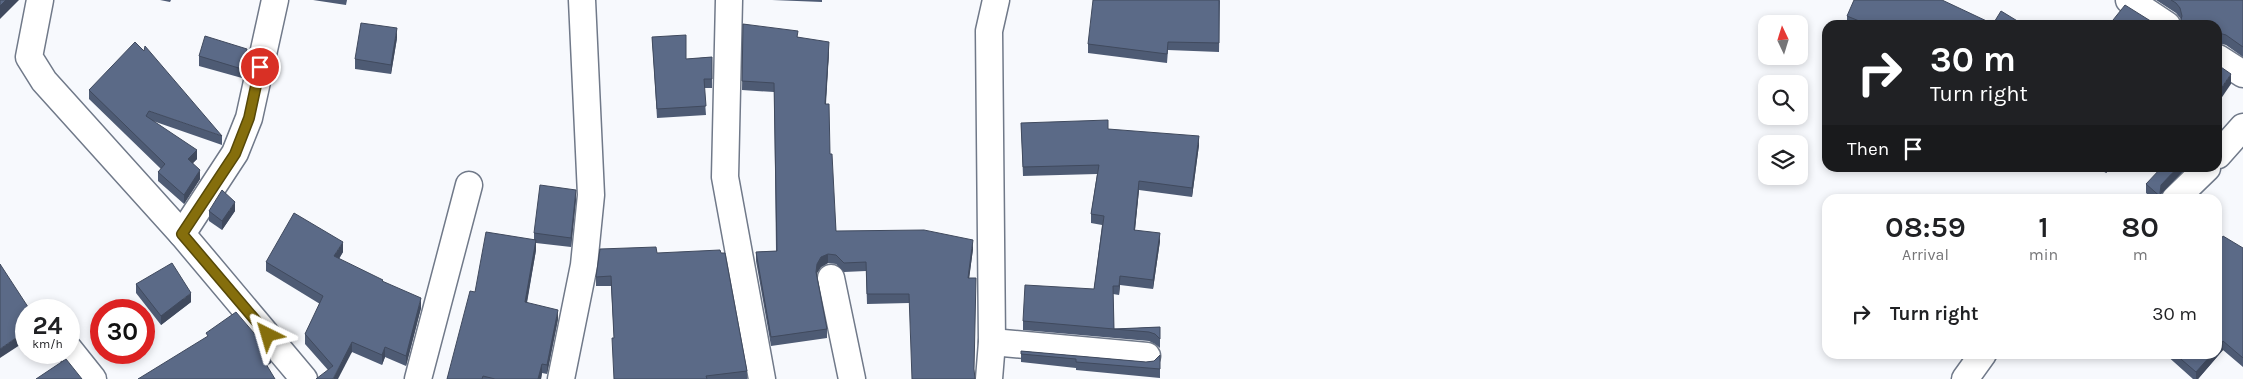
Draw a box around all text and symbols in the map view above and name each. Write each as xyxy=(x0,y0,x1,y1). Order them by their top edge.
north arrow xyxy=(1758,15,1808,65)
map controls xyxy=(1758,15,1808,185)
text: 30 m xyxy=(1930,39,2016,80)
icon: right xyxy=(1847,40,1912,105)
pin xyxy=(239,46,281,88)
icon: arrive xyxy=(246,53,274,81)
button: search xyxy=(1758,75,1808,125)
text: Turn right xyxy=(1930,81,2028,107)
button: layers xyxy=(1758,135,1808,185)
icon: arrive xyxy=(1899,135,1927,163)
text: Then xyxy=(1847,138,1889,160)
text: 08:59 xyxy=(1885,209,1966,245)
text: 1 xyxy=(2038,209,2049,245)
text: 80 xyxy=(2121,209,2159,245)
text: Arrival xyxy=(1902,245,1949,264)
text: min xyxy=(2029,245,2058,264)
text: m xyxy=(2133,245,2148,264)
speed limit sign: 30 xyxy=(90,299,155,364)
icon: right xyxy=(1847,300,1875,328)
text: Turn right xyxy=(1890,303,1979,325)
text: 30 m xyxy=(2152,303,2197,325)
position arrow xyxy=(241,308,293,360)
text: 24 xyxy=(32,311,63,340)
text: km/h xyxy=(32,337,63,351)

